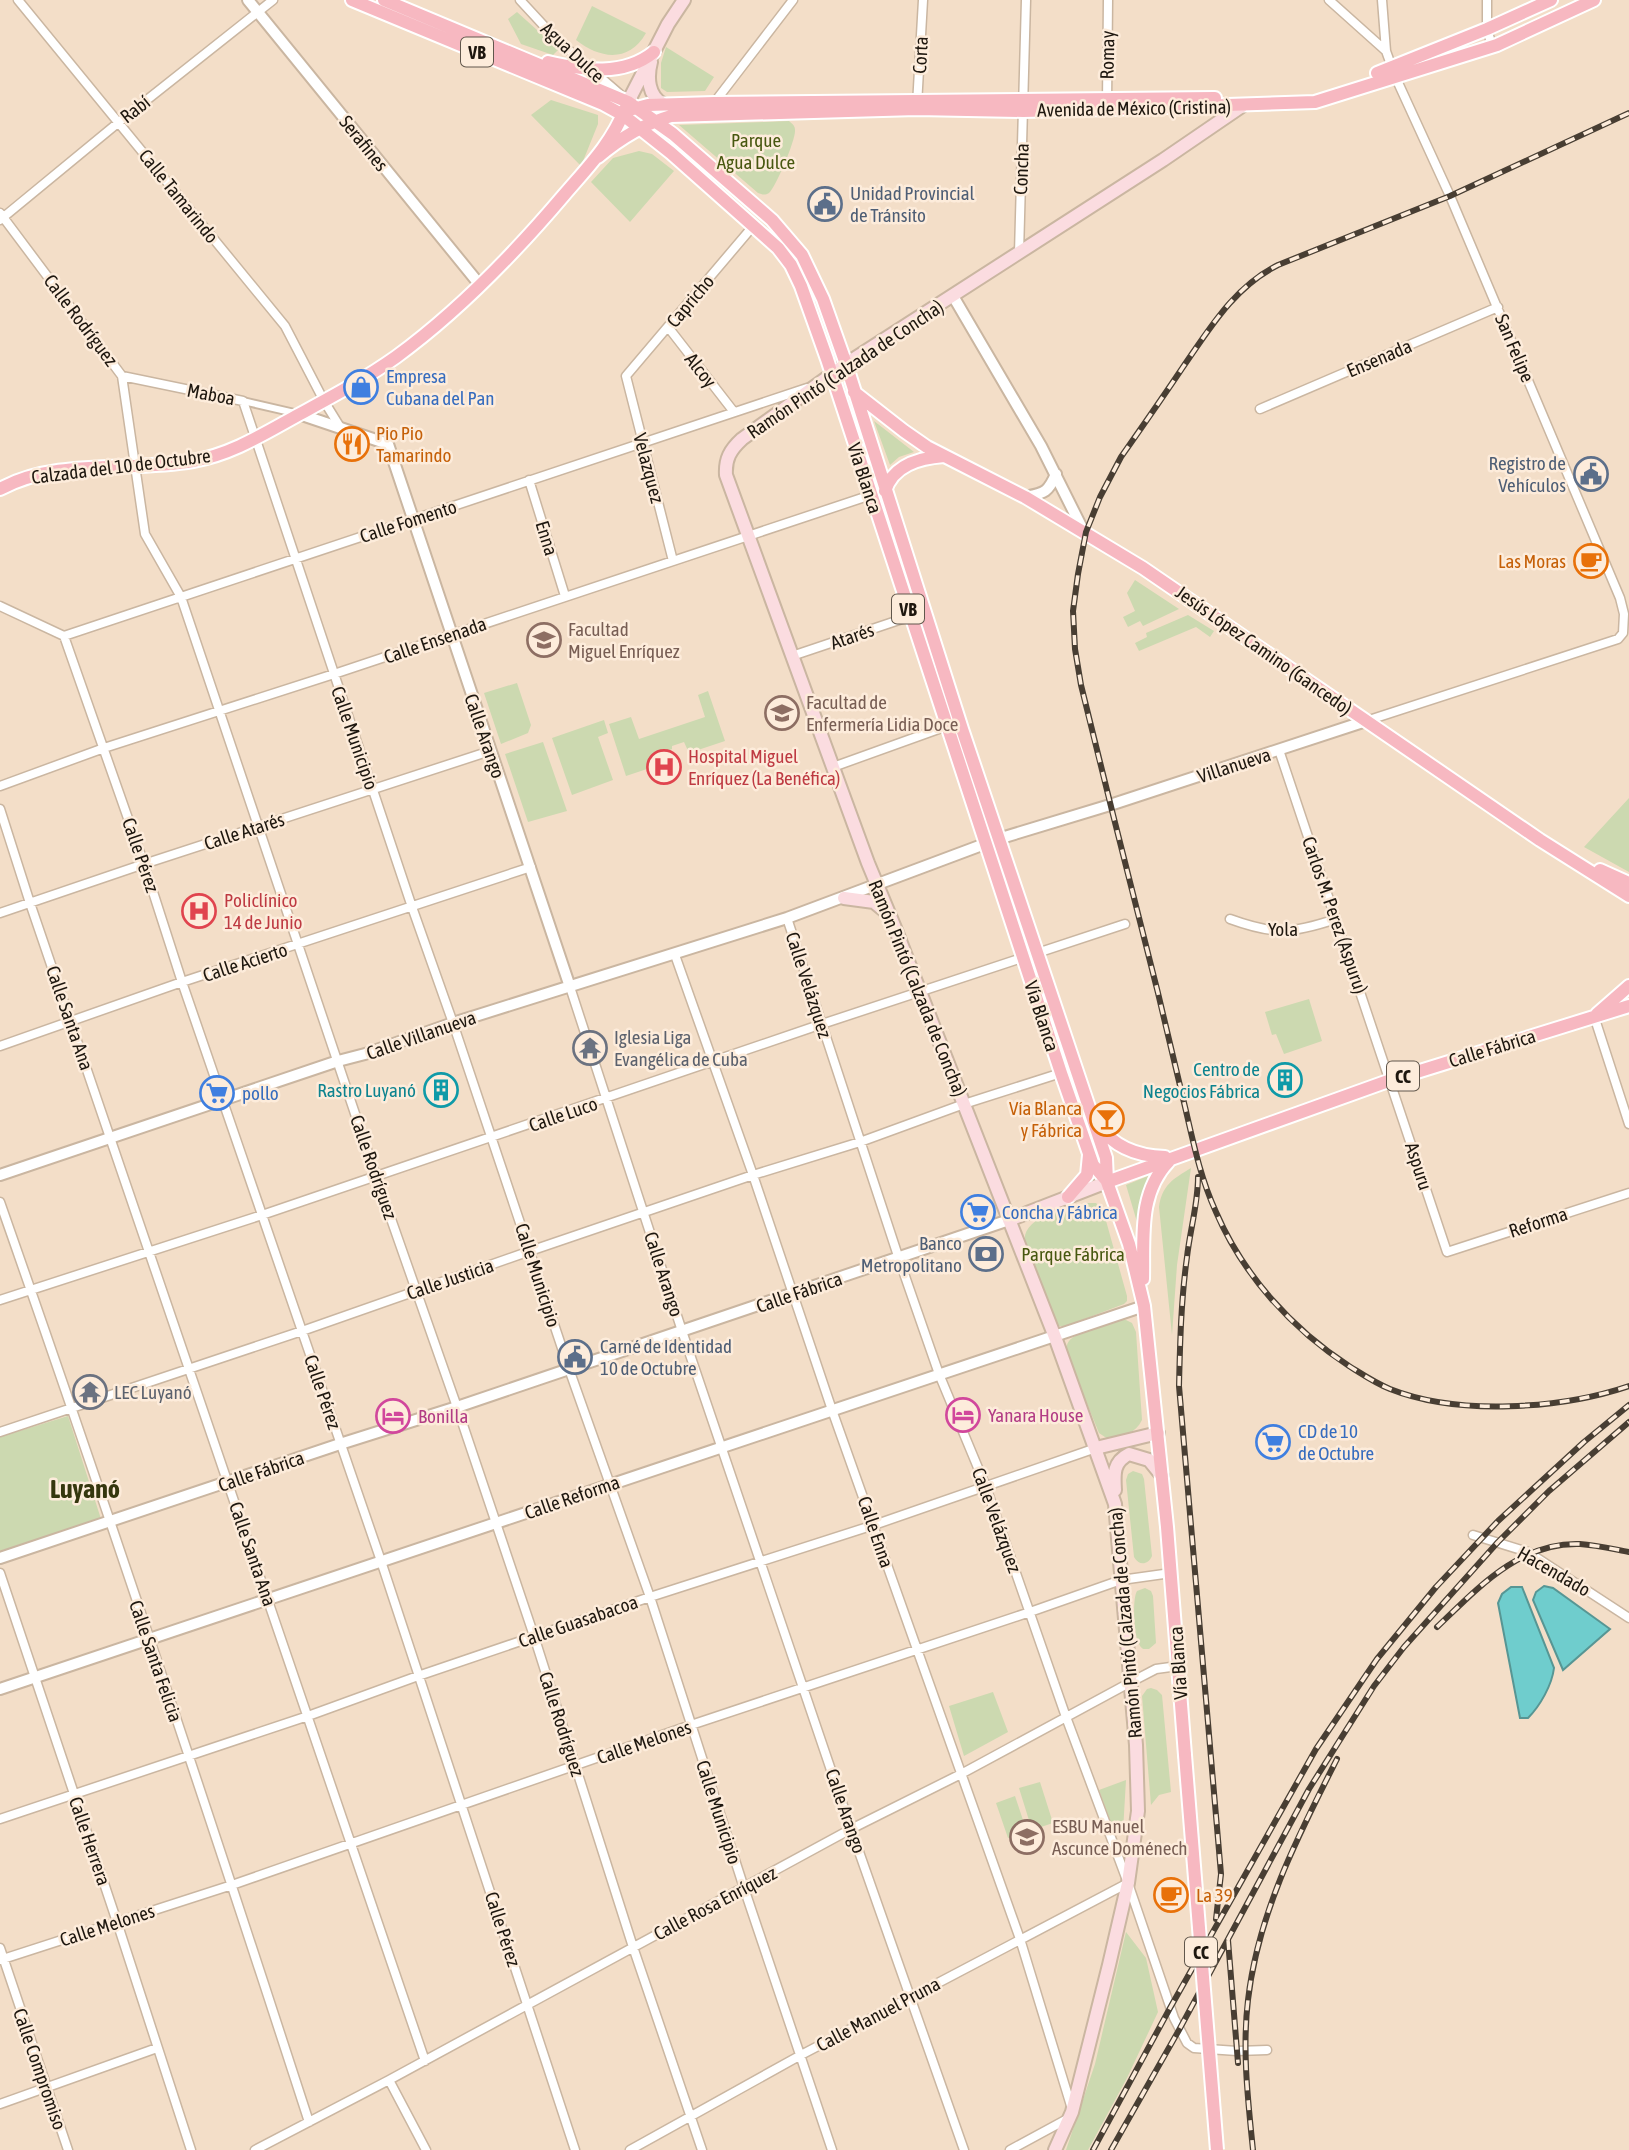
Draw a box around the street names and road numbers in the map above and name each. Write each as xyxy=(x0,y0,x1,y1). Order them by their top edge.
street label: Agua Dulce xyxy=(537,17,609,87)
street label: Romay xyxy=(1096,30,1118,80)
street label: Corta xyxy=(908,36,932,74)
road number: VB xyxy=(461,38,493,66)
street label: Rabí xyxy=(116,91,154,127)
street label: Avenida de México (Cristina) xyxy=(1037,95,1231,121)
street label: Serafines xyxy=(335,111,393,175)
street label: Concha xyxy=(1009,143,1033,195)
street label: Calle Tamarindo xyxy=(135,145,223,247)
street label: Calle Rodríguez xyxy=(40,270,123,370)
street label: Capricho xyxy=(662,270,718,332)
street label: Ramón Pintó (Calzada de Concha) xyxy=(743,295,947,443)
street label: San Felipe xyxy=(1491,311,1539,385)
street label: Ensenada xyxy=(1343,334,1415,382)
street label: Alcoy xyxy=(681,348,721,392)
street label: Maboa xyxy=(185,379,237,409)
street label: Velazquez xyxy=(629,431,669,506)
street label: Vía Blanca xyxy=(843,440,887,516)
street label: Calzada del 10 de Octubre xyxy=(30,444,212,488)
street label: Calle Fomento xyxy=(357,495,459,547)
street label: Enna xyxy=(531,518,563,558)
street label: Jesús López Camino (Gancedo) xyxy=(1172,581,1356,719)
road number: VB xyxy=(892,594,924,624)
street label: Calle Ensenada xyxy=(381,612,489,668)
street label: Atarés xyxy=(827,618,877,654)
street label: Calle Municipio xyxy=(327,684,383,793)
street label: Calle Arango xyxy=(460,691,510,781)
street label: Villanueva xyxy=(1195,743,1273,787)
street label: Calle Atarés xyxy=(201,808,287,854)
street label: Calle Pérez xyxy=(118,815,164,895)
street label: Carlos M. Perez (Aspuru) xyxy=(1298,834,1372,996)
street label: Ramón Pintó (Calzada de Concha) xyxy=(864,876,972,1100)
street label: Yola xyxy=(1268,918,1298,940)
street label: Calle Velázquez xyxy=(782,929,837,1041)
street label: Calle Acierto xyxy=(200,938,290,986)
street label: Calle Santa Ana xyxy=(42,963,98,1073)
street label: Vía Blanca xyxy=(1020,978,1064,1054)
street label: Calle Villanueva xyxy=(363,1006,479,1064)
street label: Calle Fábrica xyxy=(1446,1024,1538,1072)
road number: CC xyxy=(1387,1062,1419,1091)
street label: Calle Luco xyxy=(526,1092,600,1136)
street label: Calle Rodríguez xyxy=(346,1112,402,1222)
street label: Aspuru xyxy=(1401,1139,1437,1193)
street label: Reforma xyxy=(1506,1202,1570,1242)
street label: Calle Municipio xyxy=(511,1220,565,1330)
street label: Calle Arango xyxy=(640,1229,688,1319)
street label: Calle Justicia xyxy=(404,1254,496,1304)
street label: Calle Fábrica xyxy=(753,1267,845,1317)
street label: Calle Pérez xyxy=(300,1352,346,1432)
street label: Calle Fábrica xyxy=(215,1446,307,1496)
street label: Calle Velázquez xyxy=(968,1465,1026,1576)
street label: Calle Reforma xyxy=(522,1470,622,1524)
street label: Calle Enna xyxy=(854,1494,898,1570)
street label: Calle Santa Ana xyxy=(225,1499,281,1609)
street label: Ramón Pintó (Calzada de Concha) xyxy=(1104,1507,1146,1739)
street label: Hacendado xyxy=(1514,1541,1594,1601)
street label: Calle Guasabacoa xyxy=(515,1590,641,1652)
street label: Calle Santa Felicia xyxy=(125,1597,187,1725)
street label: Vía Blanca xyxy=(1164,1626,1192,1700)
street label: Calle Rodríguez xyxy=(535,1669,589,1779)
street label: Calle Melones xyxy=(594,1716,694,1768)
street label: Calle Municipio xyxy=(692,1757,746,1867)
street label: Calle Arango xyxy=(821,1766,871,1856)
street label: Calle Herrera xyxy=(65,1794,115,1888)
street label: Calle Rosa Enríquez xyxy=(650,1861,780,1945)
street label: Calle Pérez xyxy=(481,1889,525,1969)
street label: Calle Melones xyxy=(57,1899,157,1951)
road number: CC xyxy=(1185,1938,1217,1966)
street label: Calle Manuel Pruna xyxy=(812,1972,944,2056)
street label: Calle Compromiso xyxy=(9,2005,71,2133)

